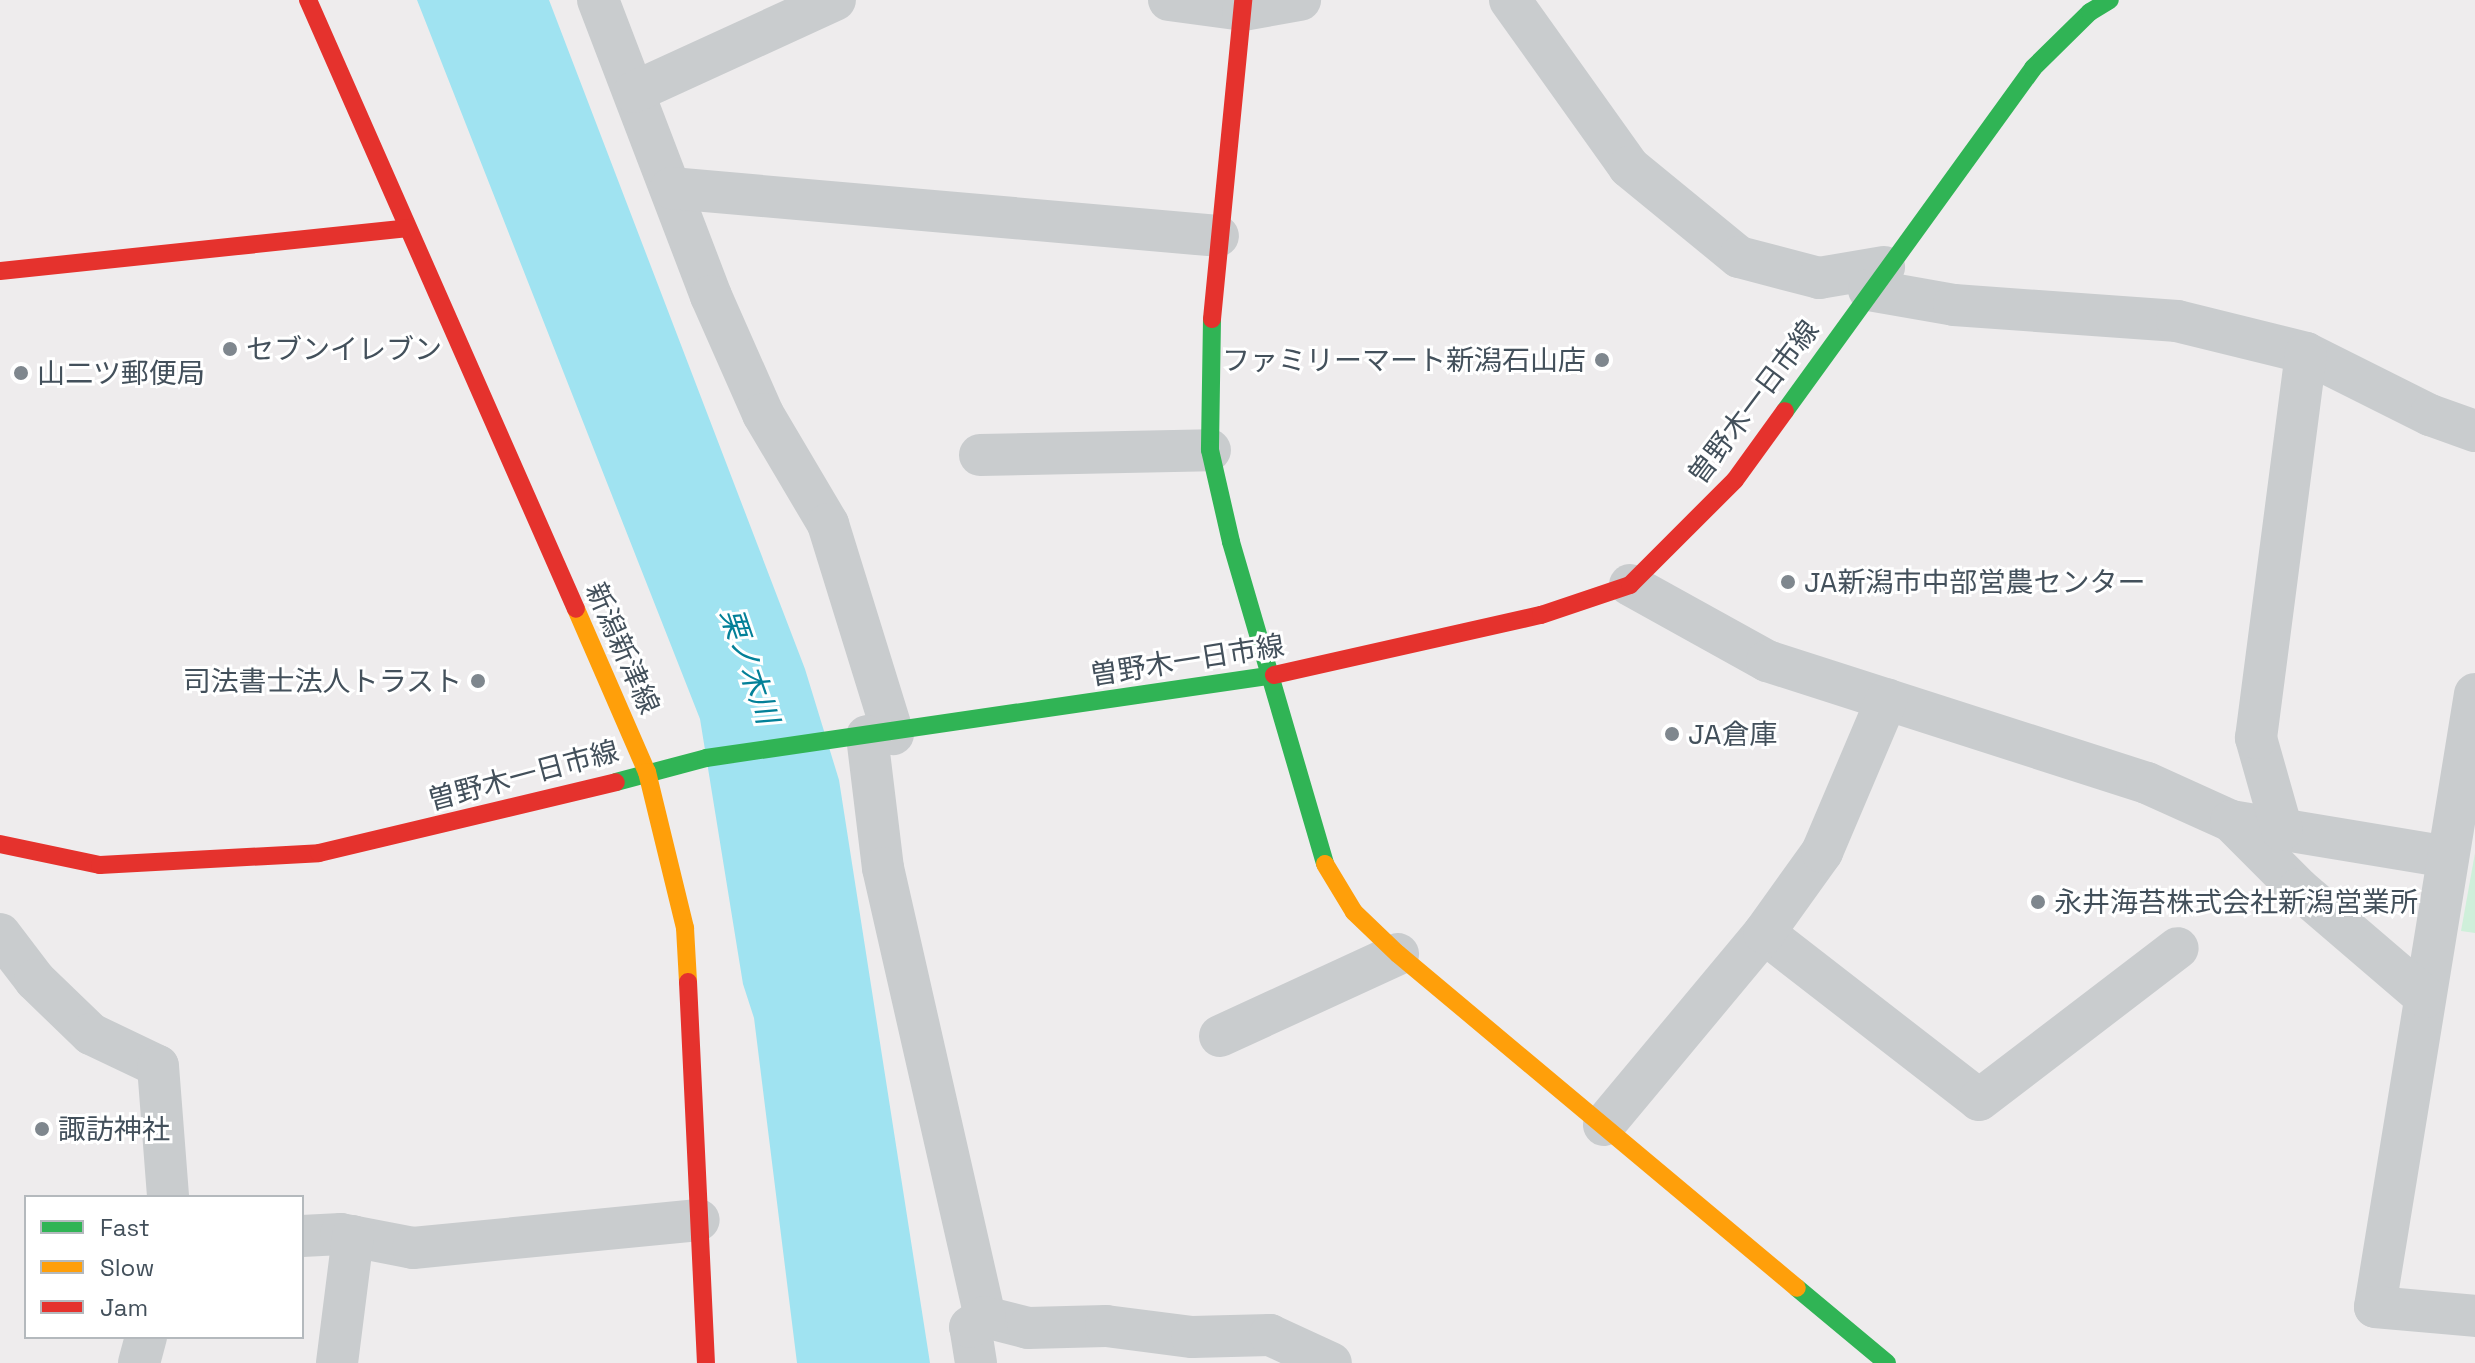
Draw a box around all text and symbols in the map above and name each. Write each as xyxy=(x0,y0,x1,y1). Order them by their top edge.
street label: 曽野木一日市線 xyxy=(1681,314,1825,490)
place label: セブンイレブン xyxy=(246,332,442,366)
marker: セブンイレブン xyxy=(221,340,239,358)
place label: ファミリーマート新潟石山店 xyxy=(1222,343,1586,377)
marker: ファミリーマート新潟石山店 xyxy=(1593,351,1611,369)
place label: 山二ツ郵便局 xyxy=(37,356,205,390)
marker: 山二ツ郵便局 xyxy=(12,364,30,382)
place label: JA新潟市中部営農センター xyxy=(1804,565,2145,599)
marker: JA新潟市中部営農センター xyxy=(1779,573,1797,591)
street label: 新潟新津線 xyxy=(579,577,667,719)
water label: 栗ノ木川 xyxy=(712,603,786,729)
street label: 曽野木一日市線 xyxy=(1088,628,1286,692)
place label: 司法書士法人トラスト xyxy=(182,664,462,698)
marker: 司法書士法人トラスト xyxy=(469,672,487,690)
place label: JA倉庫 xyxy=(1688,717,1777,751)
marker: JA倉庫 xyxy=(1663,725,1681,743)
street label: 曽野木一日市線 xyxy=(424,733,622,817)
place label: 永井海苔株式会社新潟営業所 xyxy=(2054,885,2418,919)
marker: 永井海苔株式会社新潟営業所 xyxy=(2029,893,2047,911)
place label: 諏訪神社 xyxy=(58,1112,170,1146)
marker: 諏訪神社 xyxy=(33,1120,51,1138)
legend xyxy=(24,1195,304,1339)
text: Fast xyxy=(100,1212,150,1243)
text: Slow xyxy=(100,1252,154,1283)
text: Jam xyxy=(100,1292,148,1323)

